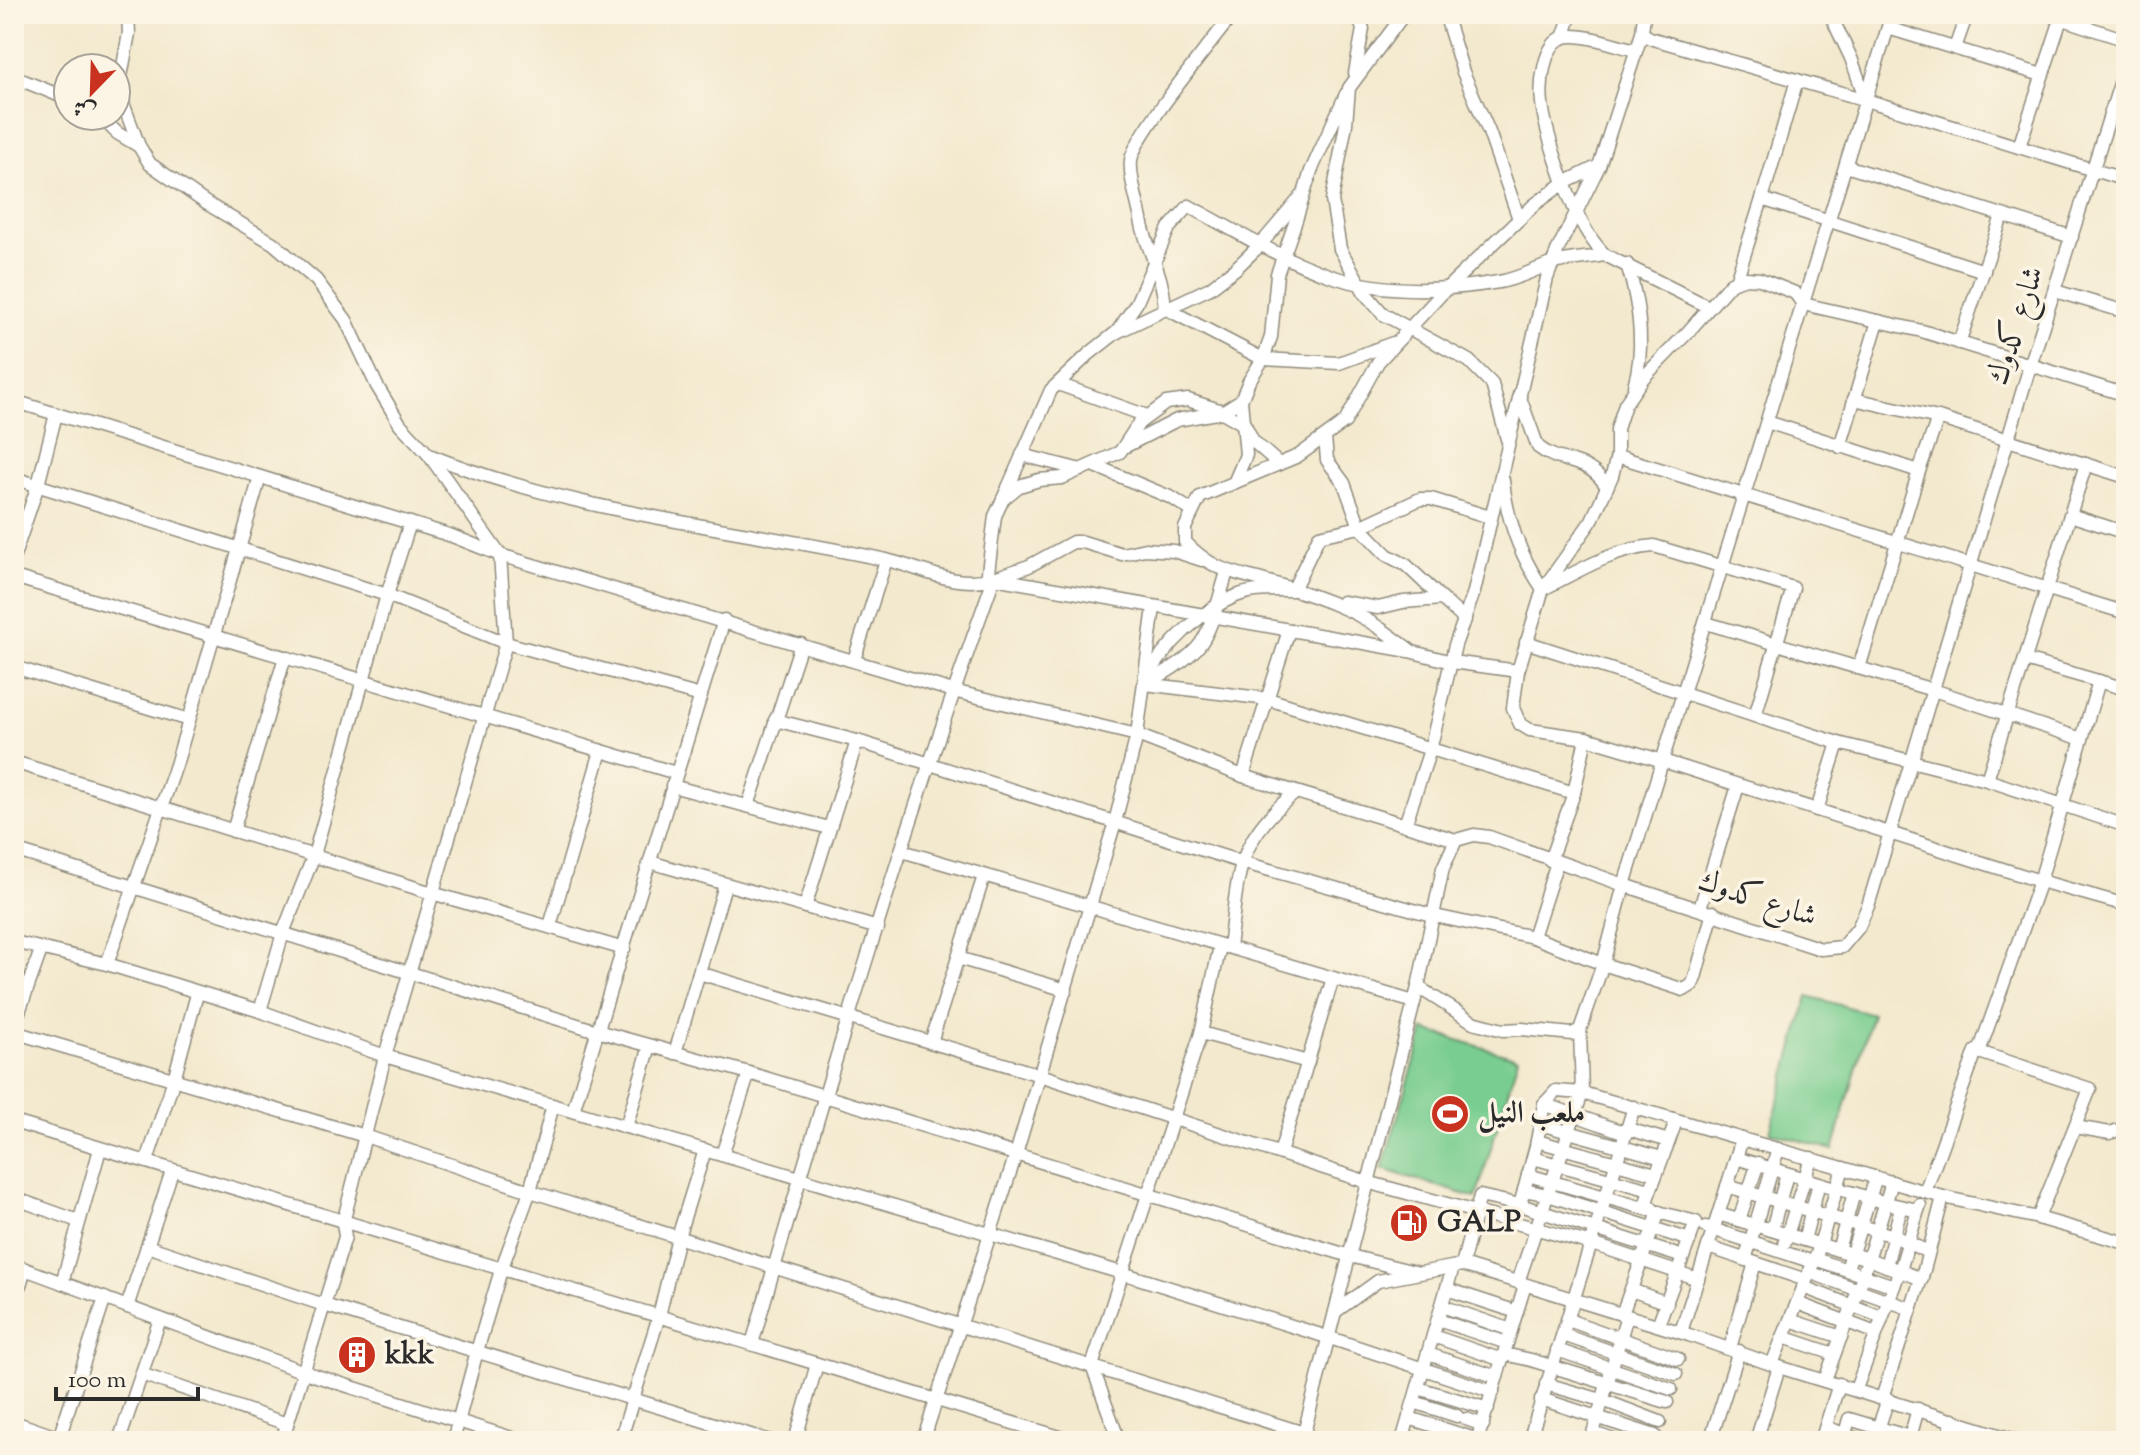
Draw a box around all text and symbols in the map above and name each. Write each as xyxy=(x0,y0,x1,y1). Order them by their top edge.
north arrow xyxy=(52,52,132,132)
text: ش xyxy=(69,89,102,127)
street label: شارع كدوك xyxy=(1978,261,2057,391)
street label: شارع كدوك xyxy=(1692,861,1822,940)
sports icon: ملعب النيل xyxy=(1429,1093,1471,1135)
place label: ملعب النيل xyxy=(1478,1093,1585,1136)
fuel station icon: GALP xyxy=(1388,1202,1430,1244)
place label: GALP xyxy=(1437,1202,1521,1245)
building icon: kkk xyxy=(336,1334,378,1376)
place label: kkk xyxy=(384,1334,435,1377)
scale bar xyxy=(56,1351,198,1401)
text: 100 m xyxy=(68,1364,126,1398)

